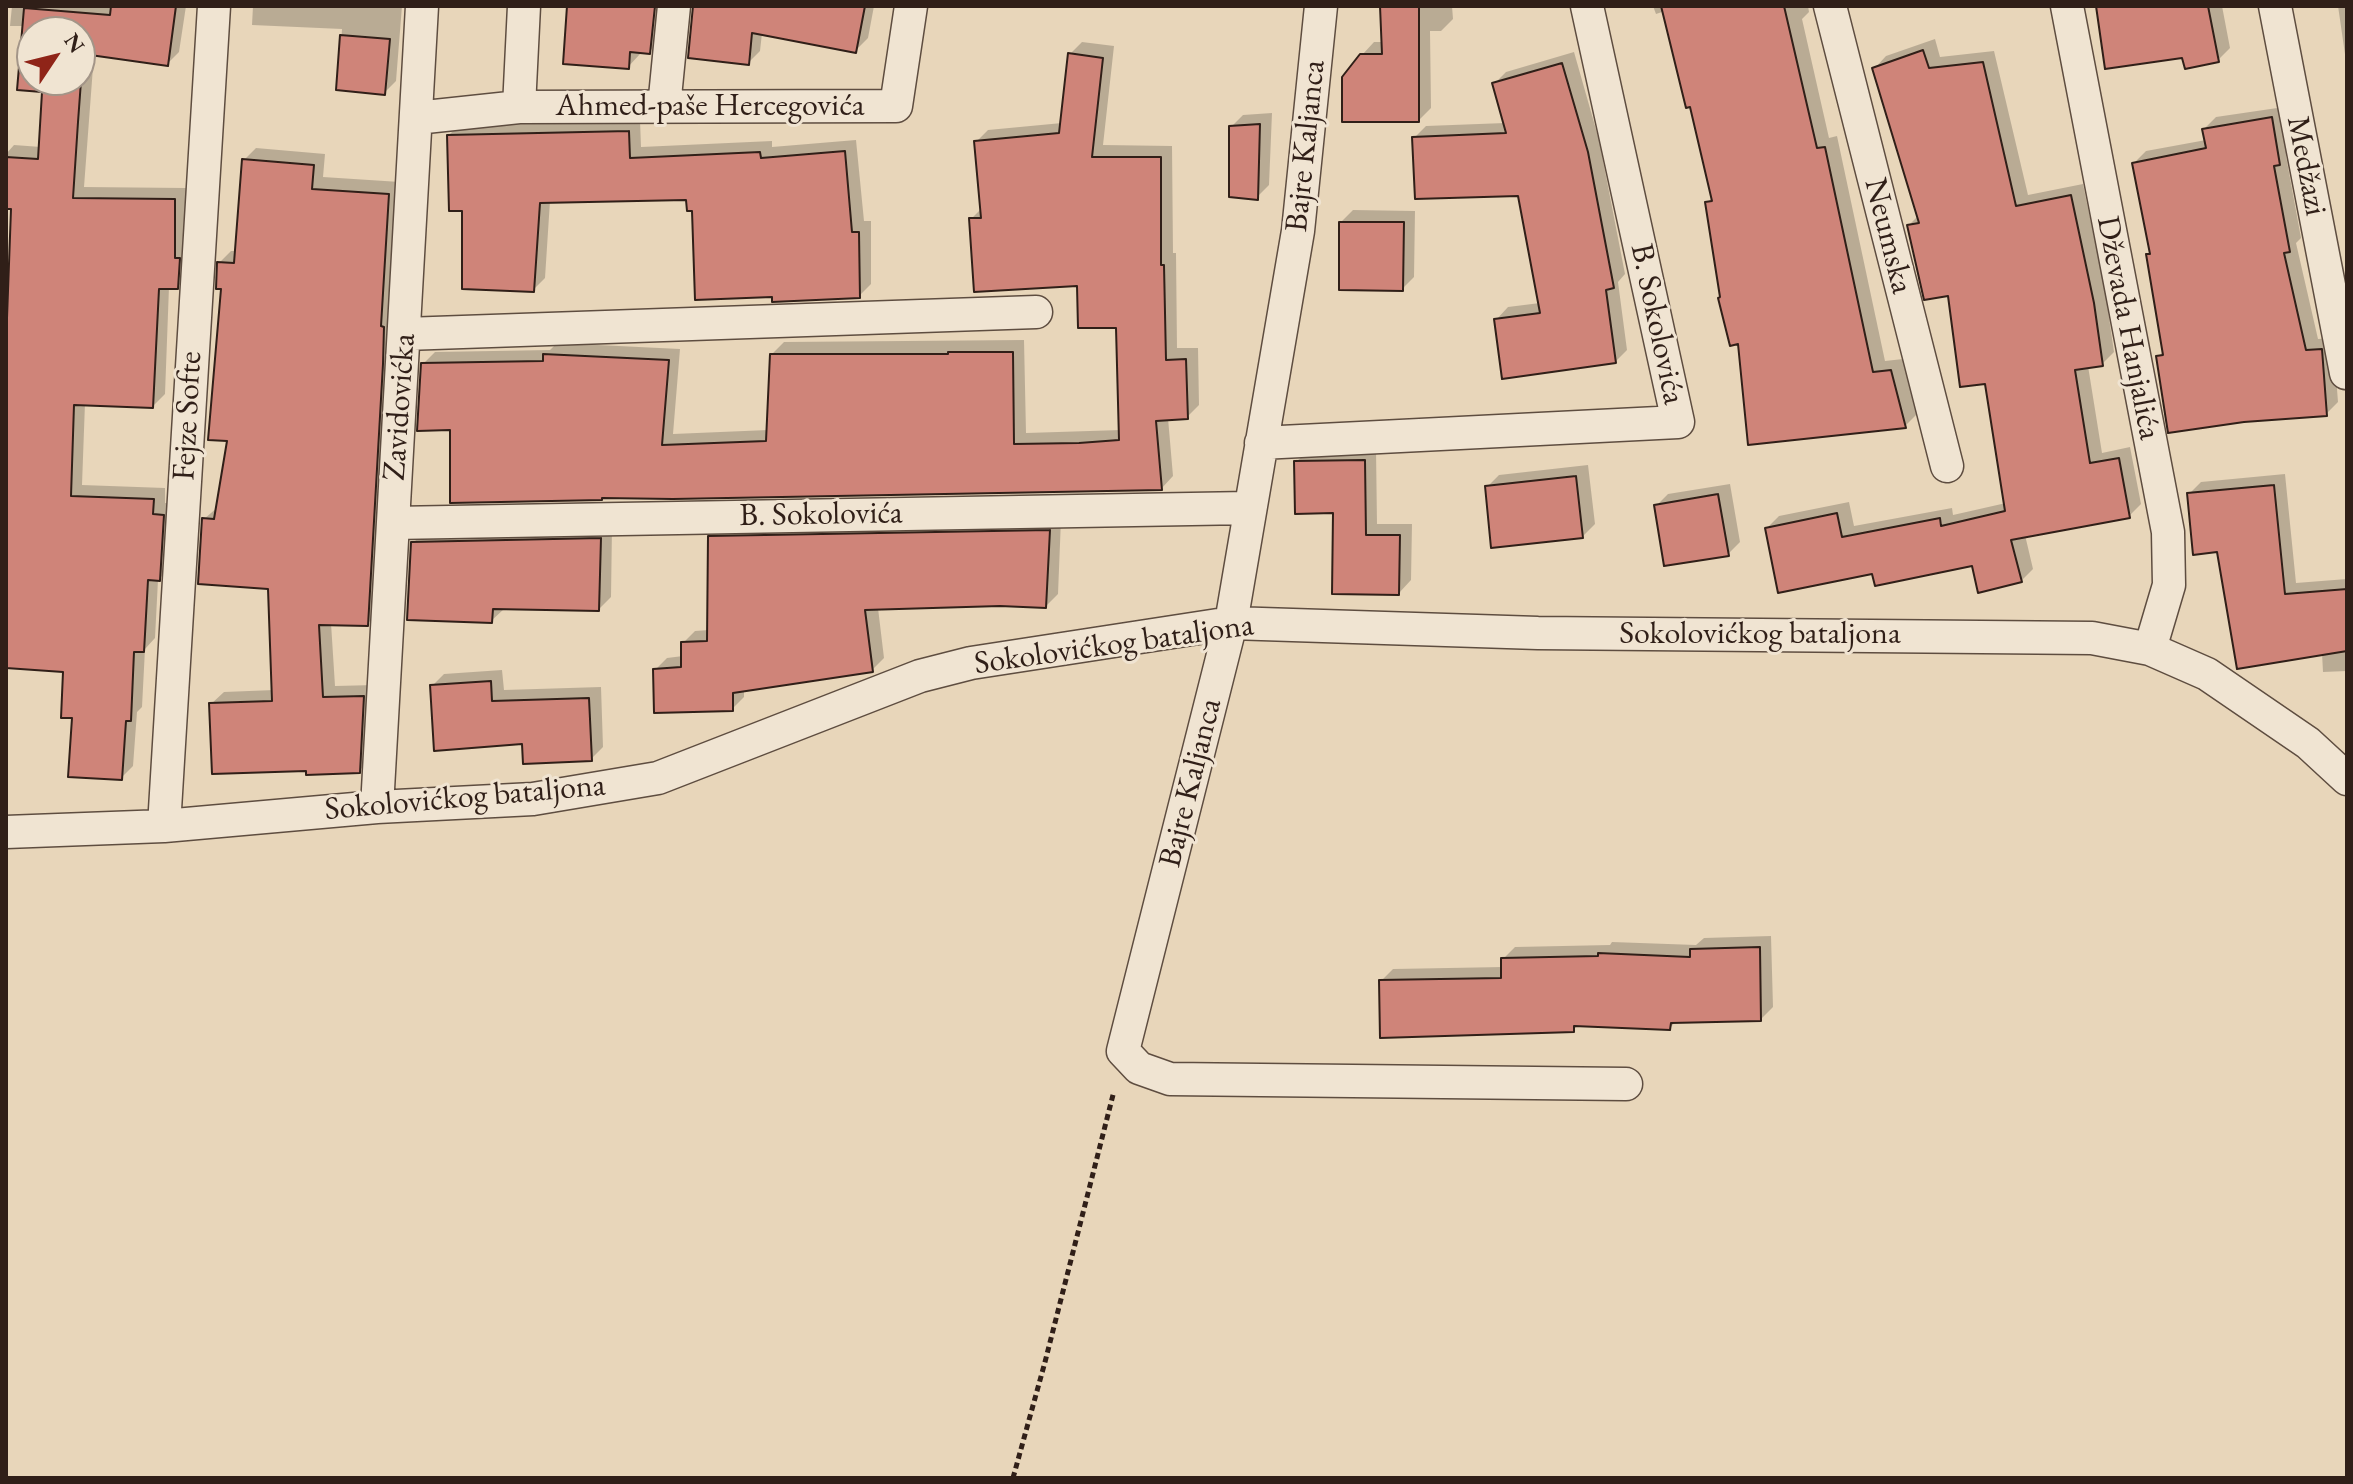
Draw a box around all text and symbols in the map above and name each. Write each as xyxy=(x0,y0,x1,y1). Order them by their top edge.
north arrow xyxy=(16,16,96,96)
text: N xyxy=(57,27,91,59)
street label: Bajre Kaljanca xyxy=(1278,58,1334,234)
street label: Ahmed-paše Hercegovića xyxy=(556,87,864,125)
street label: Medžazi xyxy=(2278,113,2334,219)
street label: Neumska xyxy=(1855,174,1921,298)
street label: Dževada Hanjalića xyxy=(2088,213,2168,443)
street label: B. Sokolovića xyxy=(1621,240,1693,408)
street label: Zavidovićka xyxy=(376,332,424,482)
street label: Fejze Softe xyxy=(165,350,211,482)
street label: B. Sokolovića xyxy=(739,494,903,536)
street label: Sokolovićkog bataljona xyxy=(972,606,1256,684)
street label: Sokolovićkog bataljona xyxy=(1619,615,1901,653)
street label: Bajre Kaljanca xyxy=(1152,695,1230,871)
street label: Sokolovićkog bataljona xyxy=(323,767,607,829)

